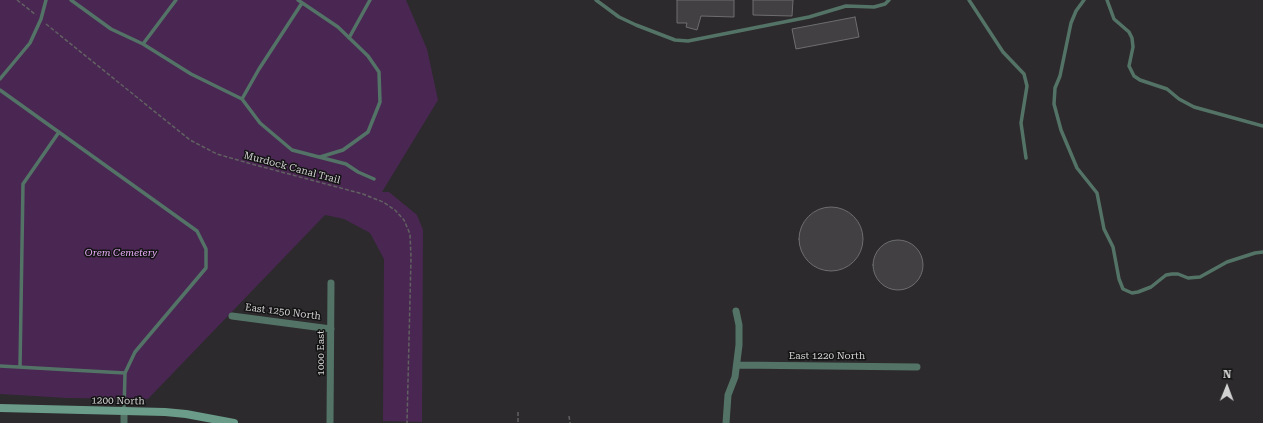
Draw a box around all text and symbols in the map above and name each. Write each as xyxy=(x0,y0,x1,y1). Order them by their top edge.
street label: Murdock Canal Trail xyxy=(243,149,341,187)
park label: Orem Cemetery xyxy=(85,247,157,259)
street label: East 1250 North xyxy=(244,301,322,323)
street label: 1000 East xyxy=(315,330,327,376)
street label: East 1220 North xyxy=(789,350,865,362)
north arrow xyxy=(1207,367,1247,407)
text: N xyxy=(1223,368,1232,381)
street label: 1200 North xyxy=(91,395,145,407)

